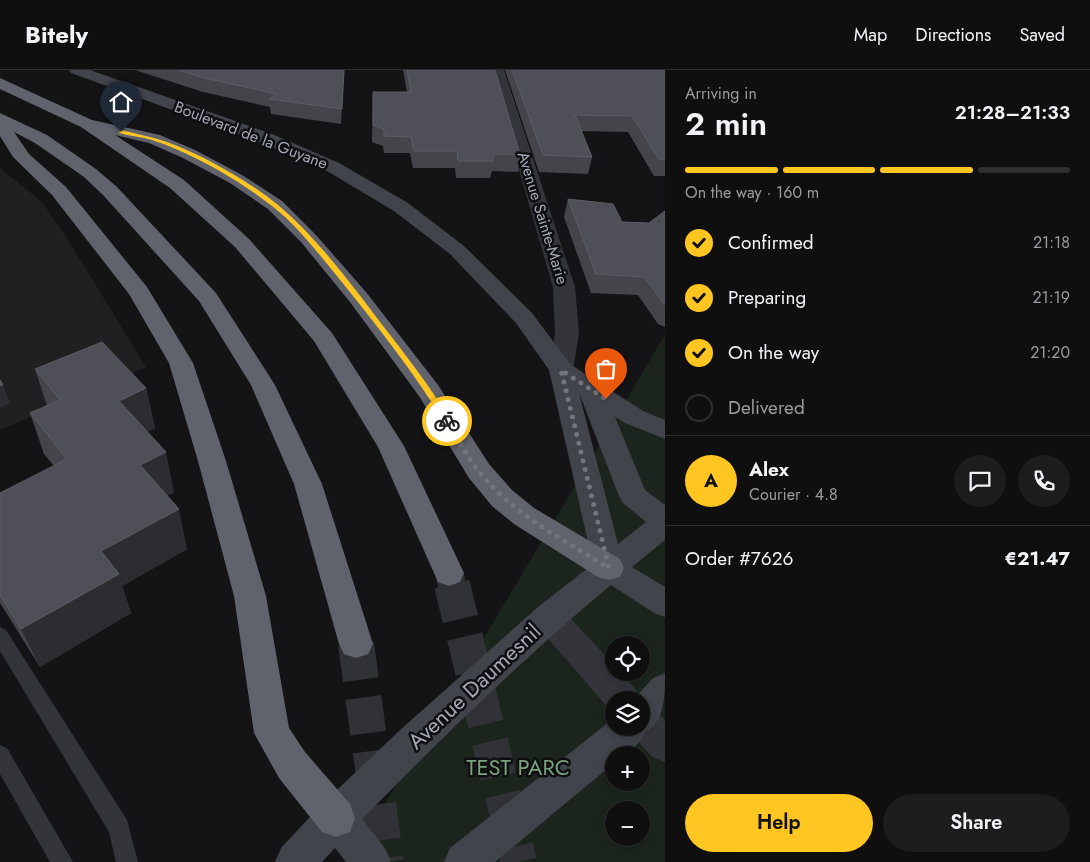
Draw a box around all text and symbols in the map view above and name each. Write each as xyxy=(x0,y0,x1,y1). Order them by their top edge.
text: Bitely xyxy=(25,17,88,52)
text: Map xyxy=(854,22,887,48)
text: Directions xyxy=(915,22,991,48)
text: Saved xyxy=(1019,22,1065,48)
pin xyxy=(100,81,142,132)
text: Arriving in xyxy=(685,82,757,105)
icon: home xyxy=(107,88,135,116)
street label: Boulevard de la Guyane xyxy=(171,95,331,175)
text: 21:28–21:33 xyxy=(955,99,1070,126)
text: 2 min xyxy=(685,101,767,147)
street label: Avenue Sainte-Marie xyxy=(512,149,574,287)
text: On the way · 160 m xyxy=(685,181,819,204)
icon: check xyxy=(685,229,713,257)
text: Confirmed xyxy=(728,229,814,256)
text: 21:18 xyxy=(1033,231,1070,254)
icon: check xyxy=(685,284,713,312)
text: Preparing xyxy=(728,284,806,311)
text: 21:19 xyxy=(1032,286,1070,309)
icon: check xyxy=(685,339,713,367)
text: On the way xyxy=(728,339,819,366)
text: 21:20 xyxy=(1030,341,1070,364)
pin xyxy=(585,348,627,399)
icon: bag xyxy=(592,355,620,383)
text: Delivered xyxy=(728,394,805,421)
courier xyxy=(422,396,472,446)
icon: bike xyxy=(433,407,461,435)
button: chat xyxy=(954,455,1006,507)
button: phone xyxy=(1018,455,1070,507)
text: Alex xyxy=(749,456,789,483)
text: A xyxy=(704,467,718,494)
text: Courier · 4.8 xyxy=(749,483,838,506)
text: Order #7626 xyxy=(685,545,794,572)
text: €21.47 xyxy=(1005,545,1070,572)
street label: Avenue Daumesnil xyxy=(400,616,548,756)
map controls xyxy=(605,636,650,846)
button: locate xyxy=(605,636,650,681)
button: layers xyxy=(605,691,650,736)
button: + xyxy=(605,746,650,791)
park label: TEST PARC xyxy=(466,751,570,783)
button: Help xyxy=(685,794,873,852)
button: Share xyxy=(883,794,1070,852)
button: − xyxy=(605,801,650,846)

